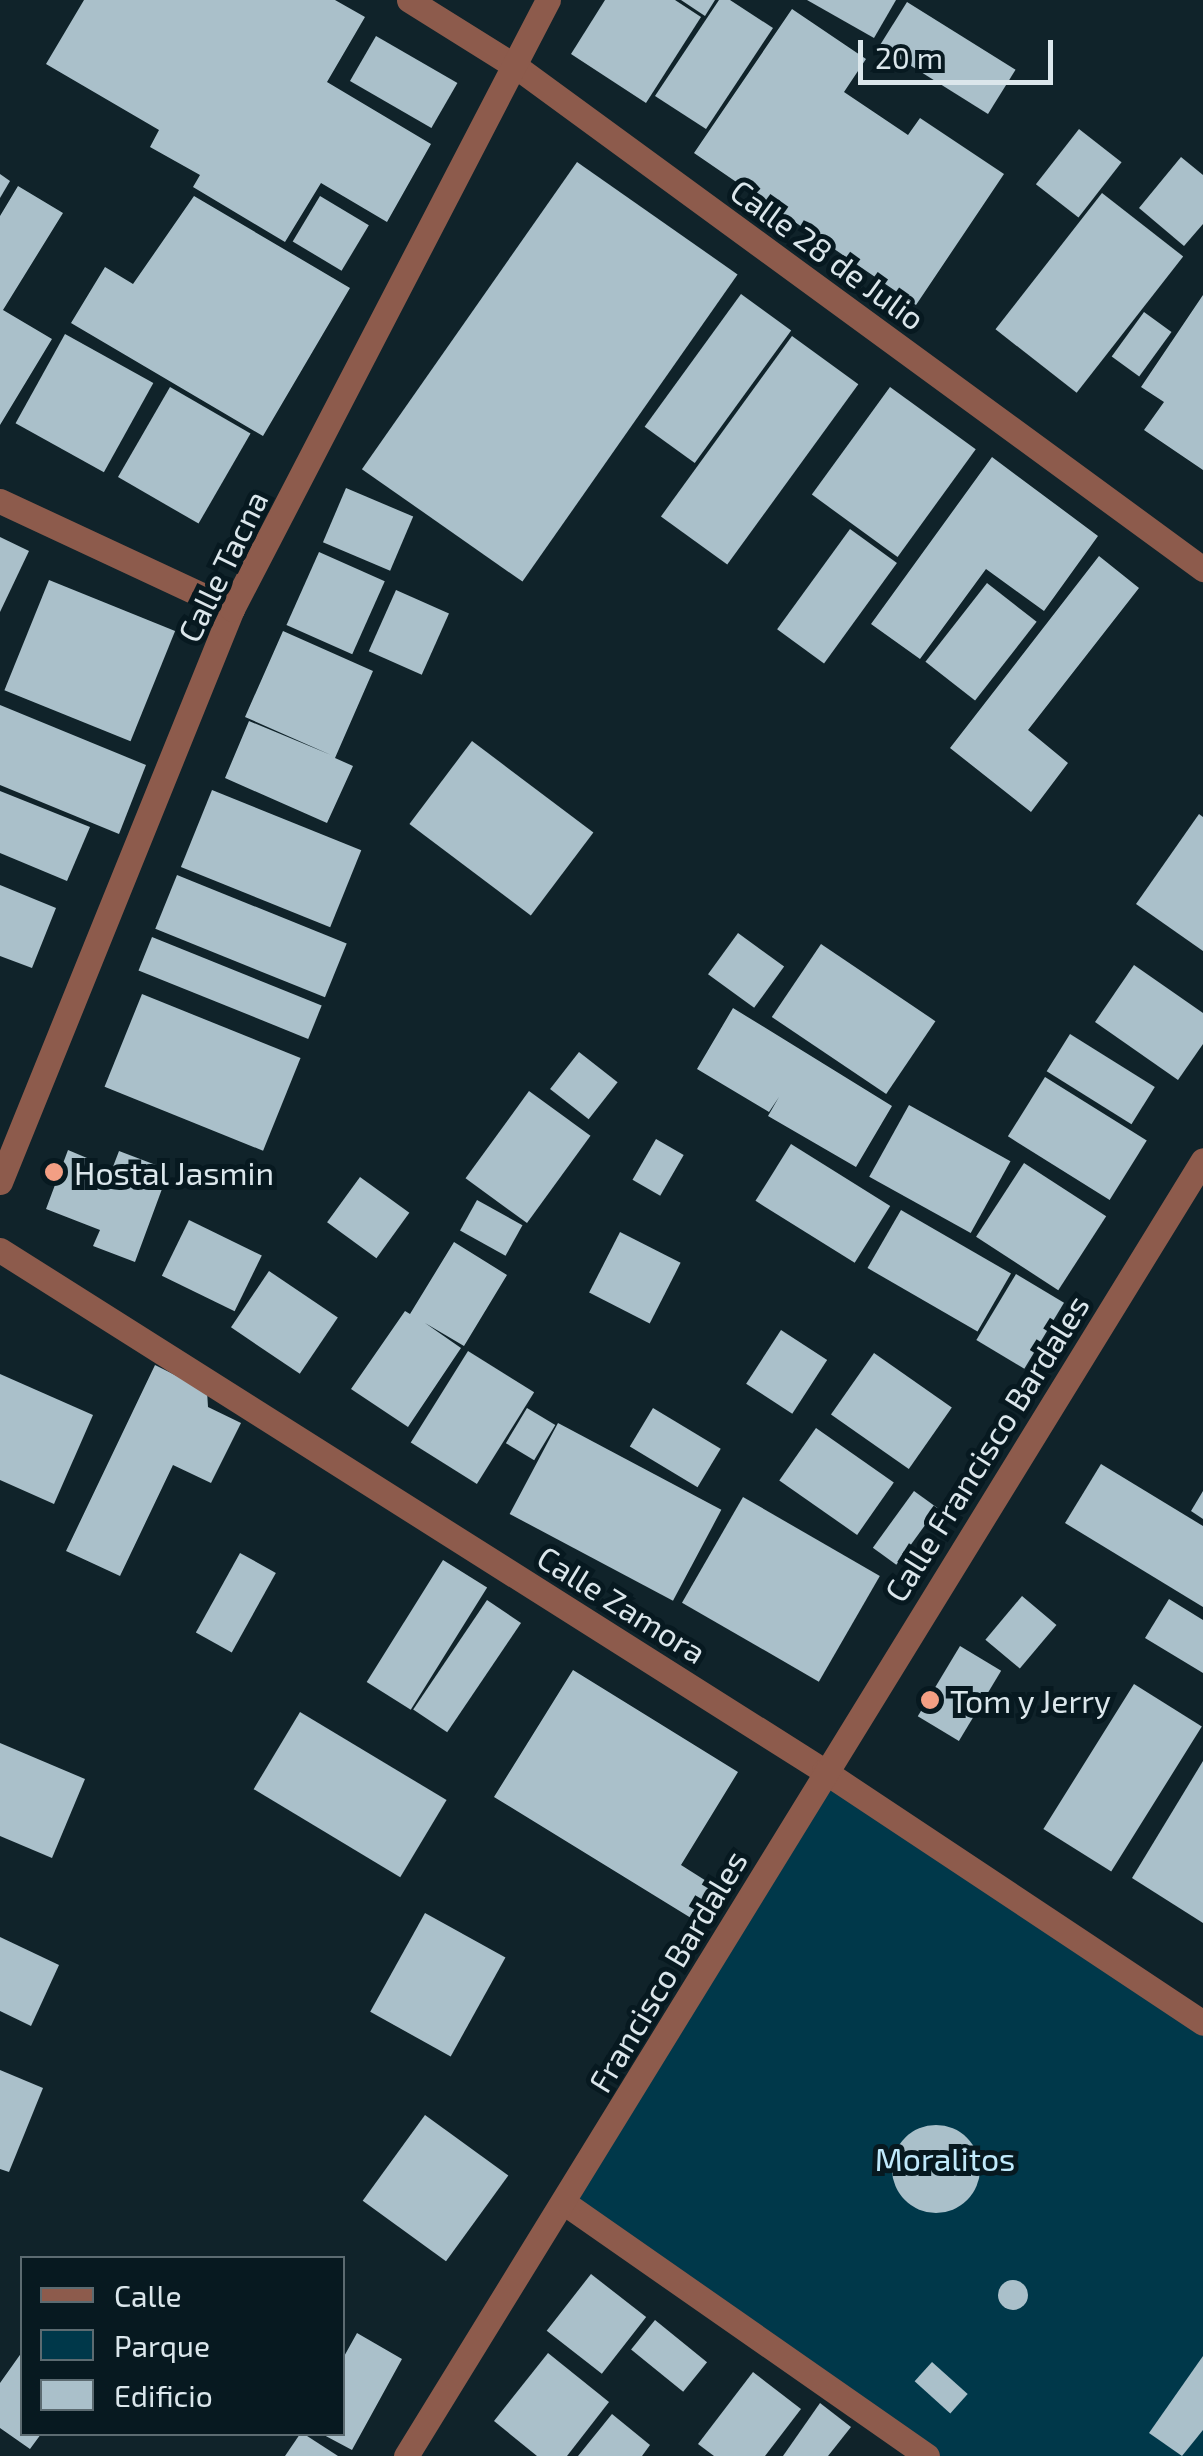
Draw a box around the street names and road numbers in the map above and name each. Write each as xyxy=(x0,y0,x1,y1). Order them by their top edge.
street label: Calle 28 de Julio xyxy=(723,171,933,337)
street label: Calle Tacna xyxy=(169,484,275,648)
street label: Calle Francisco Bardales xyxy=(876,1288,1096,1608)
street label: Calle Zamora xyxy=(531,1537,713,1671)
street label: Francisco Bardales xyxy=(580,1843,754,2099)

